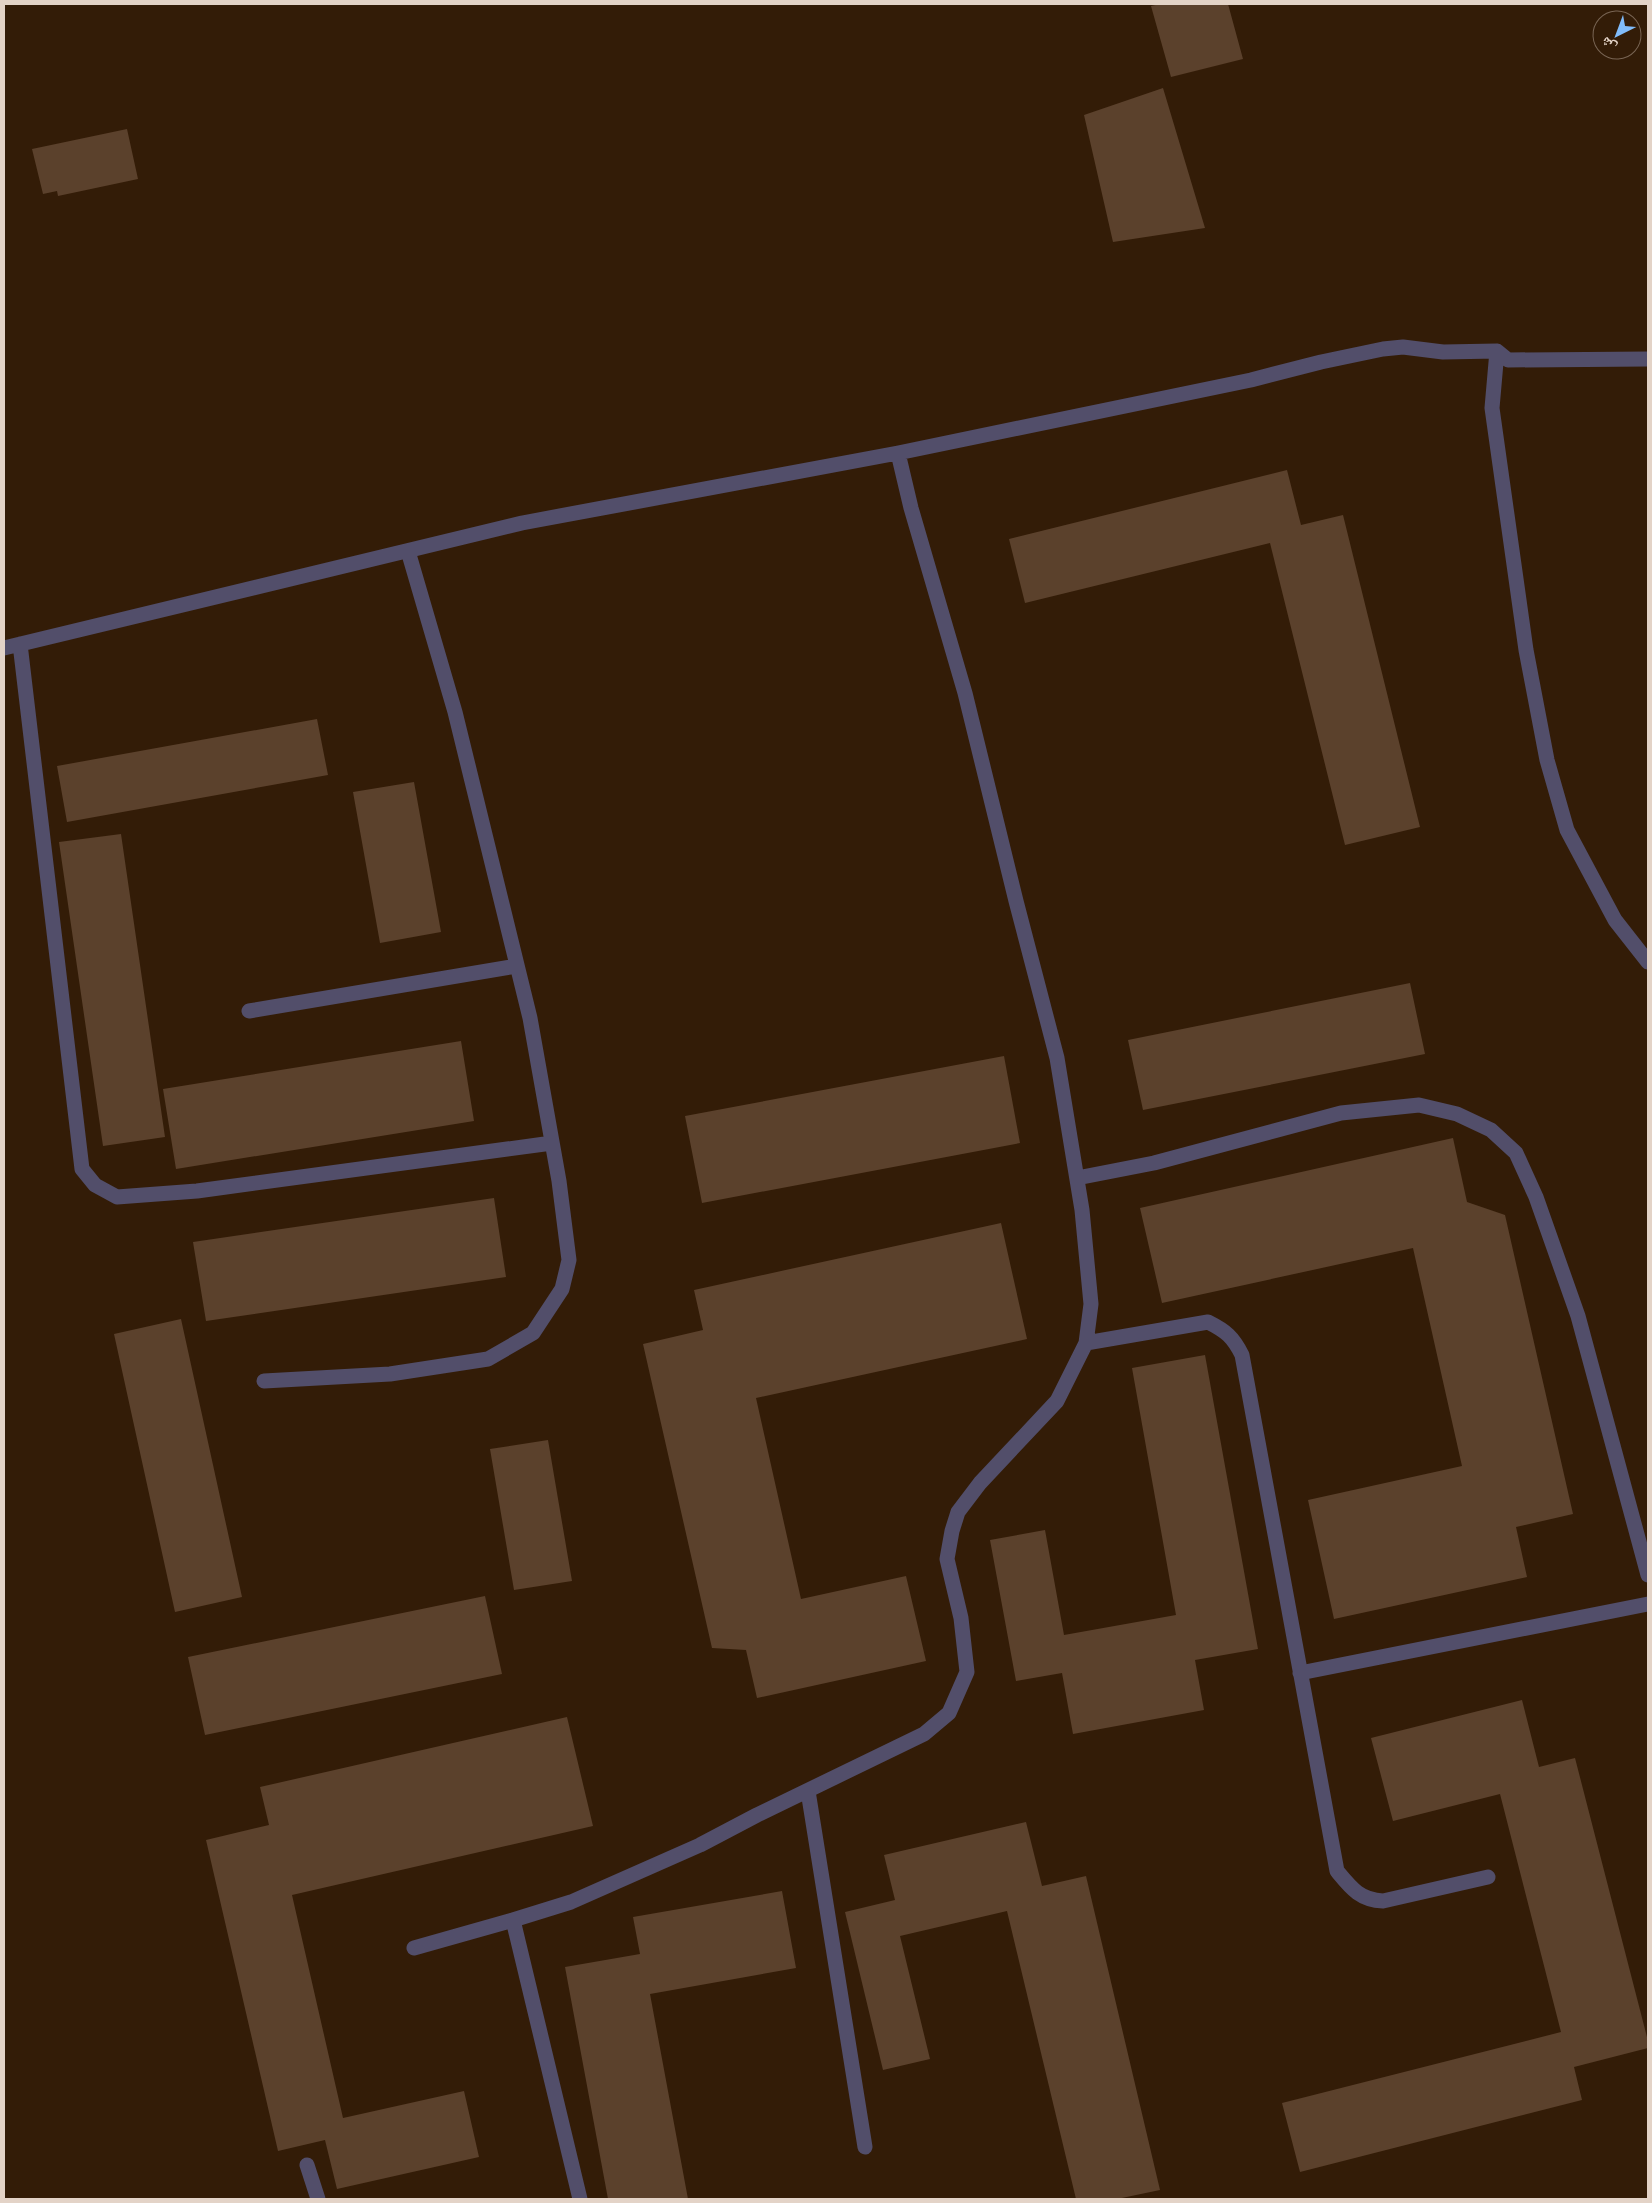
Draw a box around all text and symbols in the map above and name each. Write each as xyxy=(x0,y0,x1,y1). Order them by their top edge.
north arrow xyxy=(1592,10,1642,60)
text: ش xyxy=(1597,32,1621,56)

